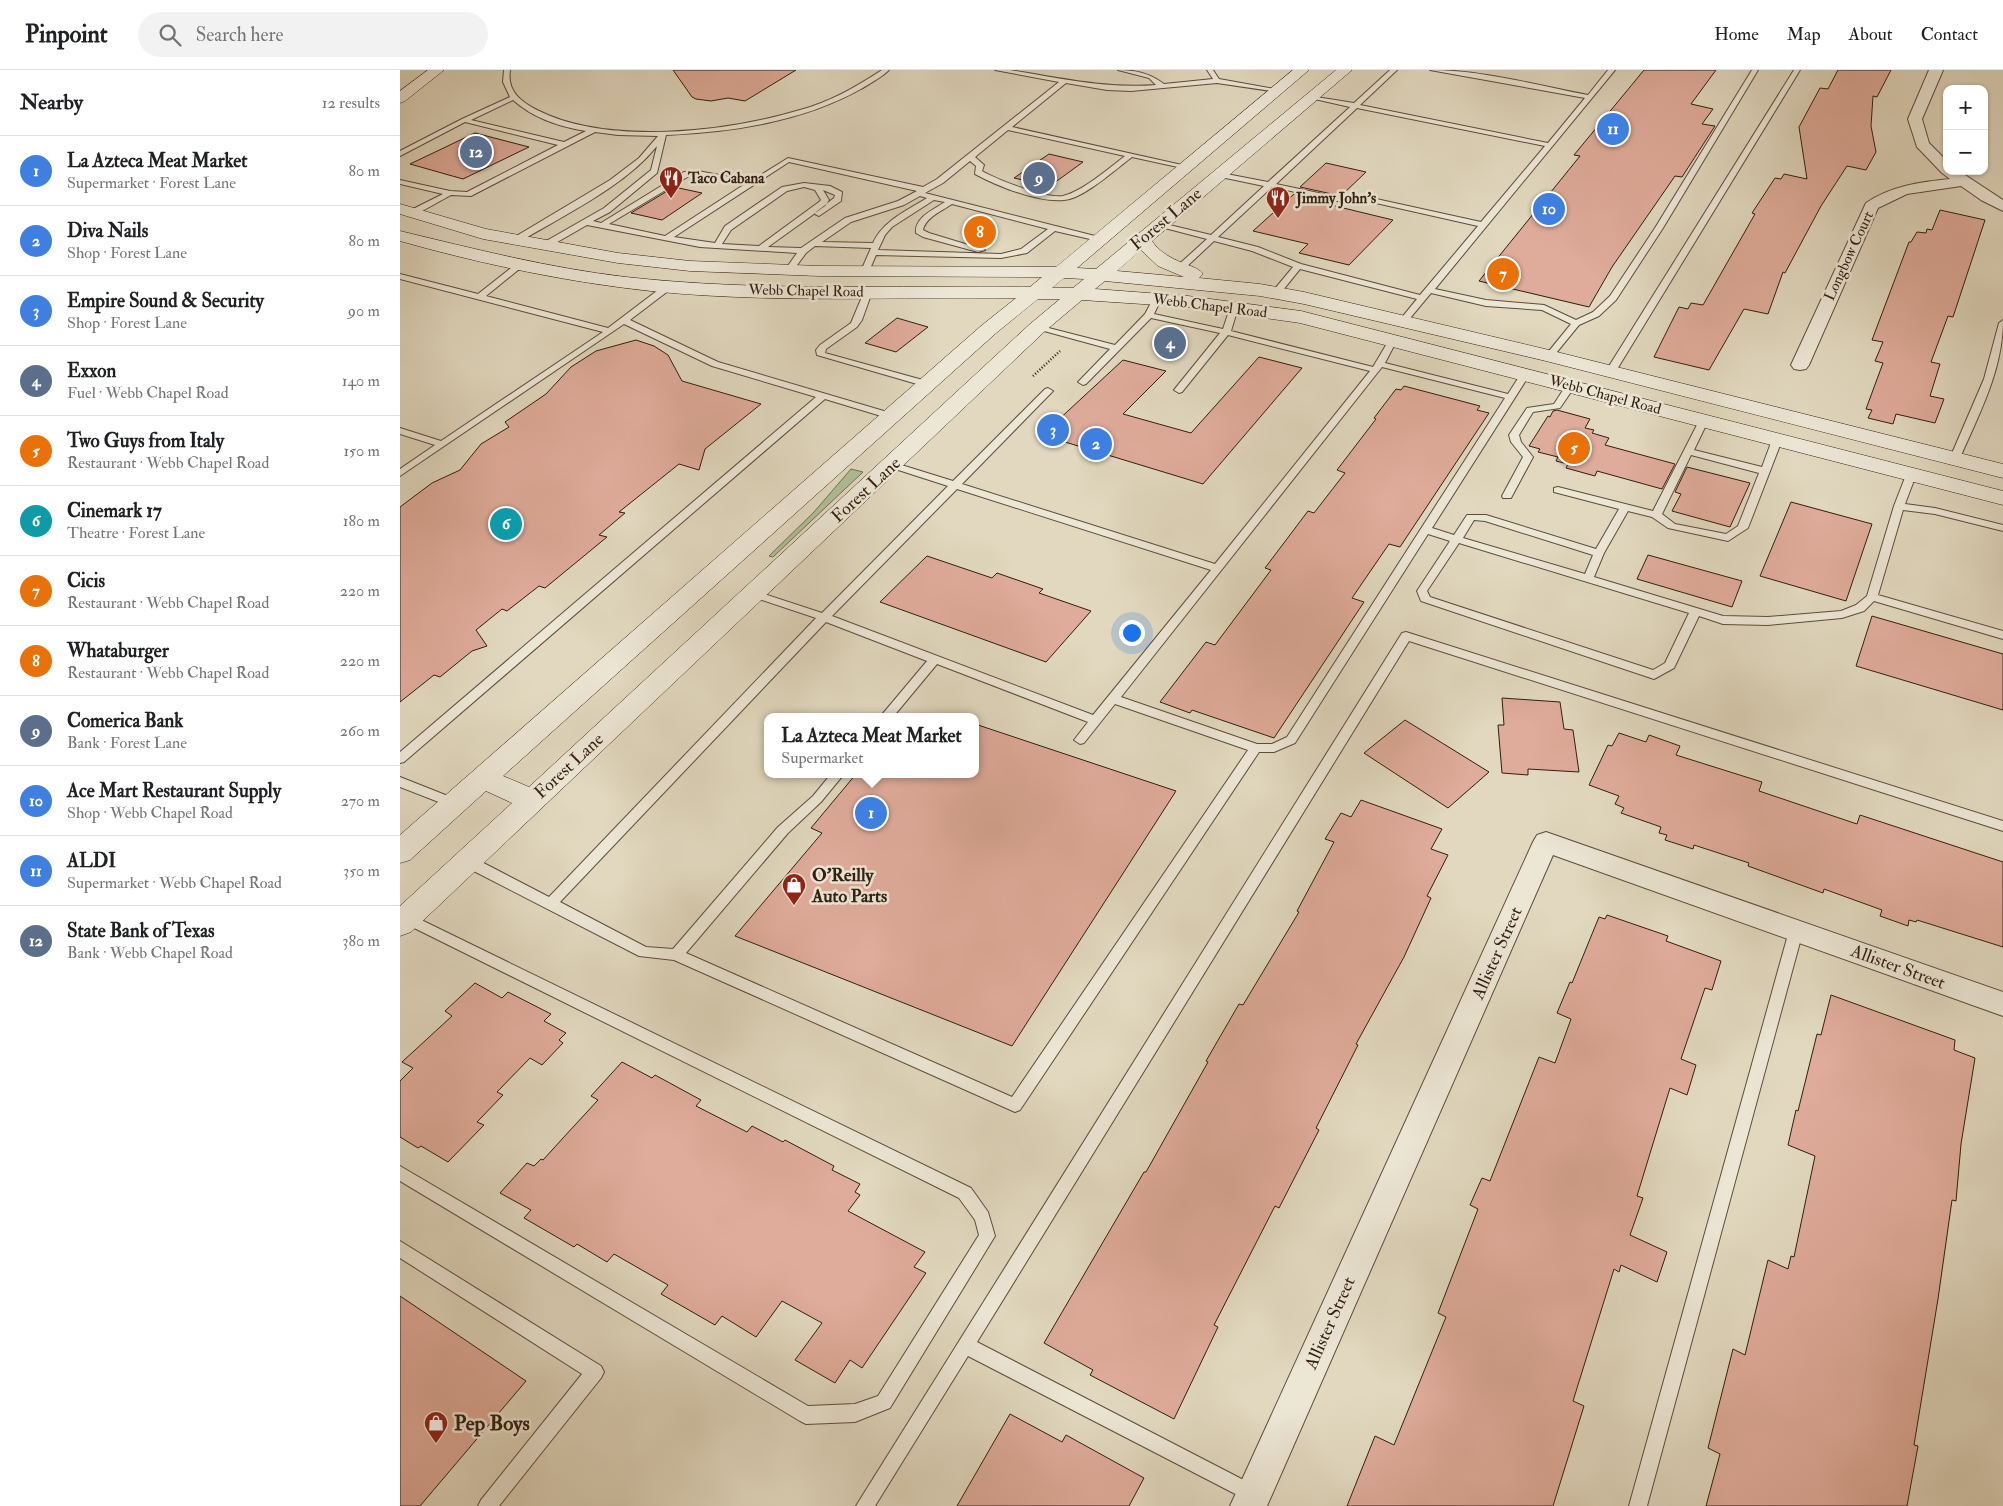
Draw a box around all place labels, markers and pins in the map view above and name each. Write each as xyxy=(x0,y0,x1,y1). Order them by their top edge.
pin: 11 xyxy=(1597,110,1629,148)
pin: 12 xyxy=(460,133,492,171)
pin: 9 xyxy=(1023,159,1055,197)
restaurant icon: Taco Cabana xyxy=(658,165,684,199)
place label: Taco Cabana xyxy=(687,169,765,188)
restaurant icon: Jimmy John's xyxy=(1265,185,1291,219)
place label: Jimmy John's xyxy=(1295,189,1376,209)
pin: 10 xyxy=(1533,190,1565,228)
pin: 8 xyxy=(964,213,996,251)
pin: 7 xyxy=(1487,255,1519,293)
pin: 4 xyxy=(1154,324,1186,362)
pin: 3 xyxy=(1037,411,1069,449)
pin: 2 xyxy=(1080,425,1112,463)
pin: 5 xyxy=(1558,429,1590,467)
pin: 6 xyxy=(490,505,522,543)
pin: 1 xyxy=(855,794,887,832)
place label: O'Reilly Auto Parts xyxy=(811,864,887,908)
shop icon: O'Reilly Auto Parts xyxy=(781,872,807,906)
shop icon: Pep Boys xyxy=(423,1410,449,1444)
place label: Pep Boys xyxy=(454,1410,530,1437)

